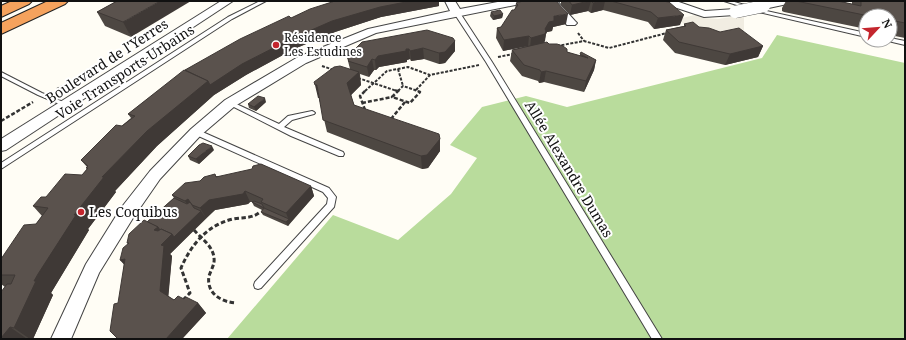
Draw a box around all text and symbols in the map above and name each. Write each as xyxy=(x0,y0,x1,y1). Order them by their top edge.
north arrow xyxy=(858,8,898,48)
street label: Boulevard de l'Yerres xyxy=(42,14,172,107)
text: N xyxy=(879,16,896,31)
street label: Voie Transports Urbains xyxy=(52,20,198,124)
place label: Résidence Les Estudines xyxy=(284,29,362,60)
marker: Résidence Les Estudines xyxy=(271,40,281,50)
street label: Allée Alexandre Dumas xyxy=(521,97,618,241)
place label: Les Coquibus xyxy=(89,202,178,221)
marker: Les Coquibus xyxy=(76,207,86,217)

